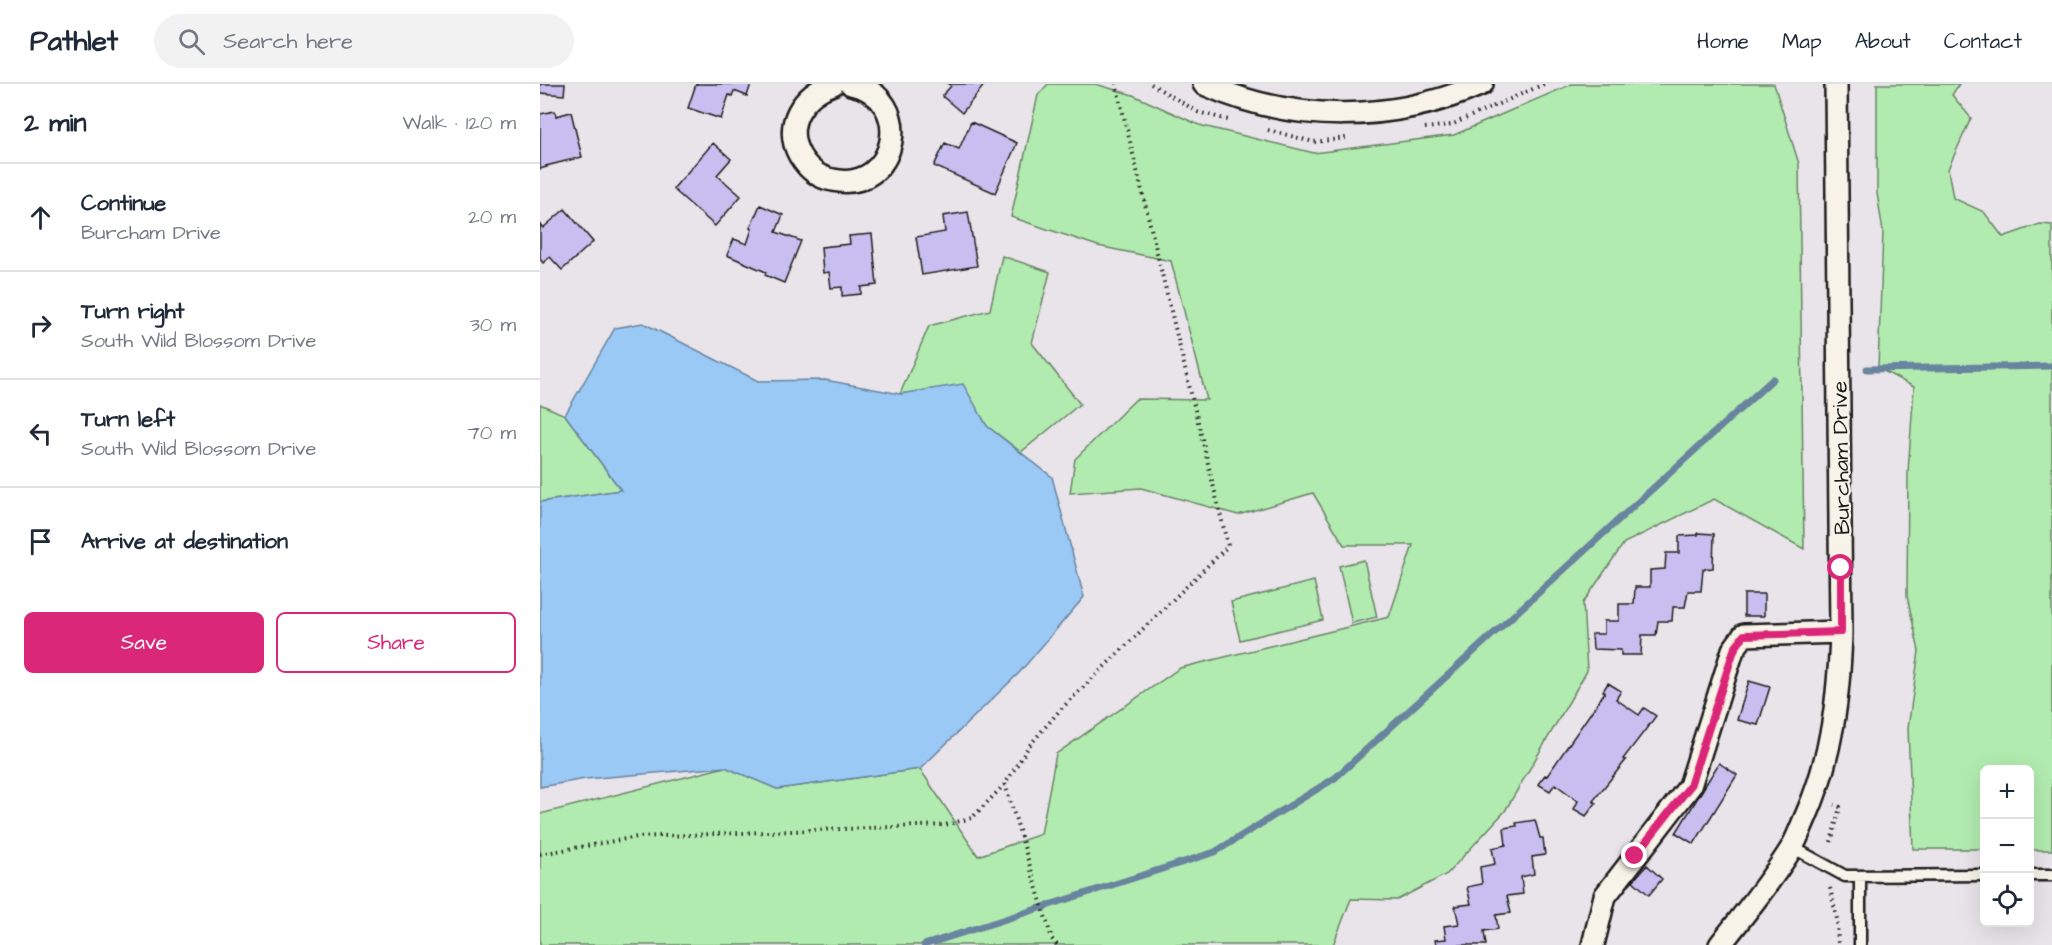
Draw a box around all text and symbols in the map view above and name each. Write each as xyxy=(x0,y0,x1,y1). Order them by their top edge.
search box xyxy=(154,14,574,68)
text: Pathlet xyxy=(30,22,118,61)
icon: search xyxy=(175,25,208,58)
text: Search here xyxy=(223,26,353,57)
text: Home xyxy=(1697,27,1749,56)
text: Map xyxy=(1782,27,1822,56)
text: About xyxy=(1855,27,1911,56)
text: Contact xyxy=(1944,27,2022,56)
text: 2 min xyxy=(24,105,86,141)
text: Walk · 120 m xyxy=(403,109,516,137)
text: Continue xyxy=(81,188,166,219)
icon: ahead xyxy=(24,201,57,234)
text: 20 m xyxy=(468,203,516,231)
text: Burcham Drive xyxy=(81,219,221,247)
text: Turn right xyxy=(81,296,184,327)
icon: right xyxy=(24,309,57,342)
text: 30 m xyxy=(470,311,516,339)
text: South Wild Blossom Drive xyxy=(81,327,316,355)
street label: Burcham Drive xyxy=(1825,381,1858,535)
text: Turn left xyxy=(81,404,175,435)
icon: left xyxy=(24,417,57,450)
text: 70 m xyxy=(468,419,516,447)
text: South Wild Blossom Drive xyxy=(81,435,316,463)
icon: arrive xyxy=(24,525,57,558)
text: Arrive at destination xyxy=(81,526,288,557)
route start xyxy=(1827,554,1853,580)
button: Save xyxy=(24,612,264,673)
button: Share xyxy=(276,612,516,673)
map controls xyxy=(1980,765,2034,927)
button: + xyxy=(1980,765,2034,819)
button: − xyxy=(1980,819,2034,873)
route end xyxy=(1621,842,1647,868)
button: locate xyxy=(1980,873,2034,927)

